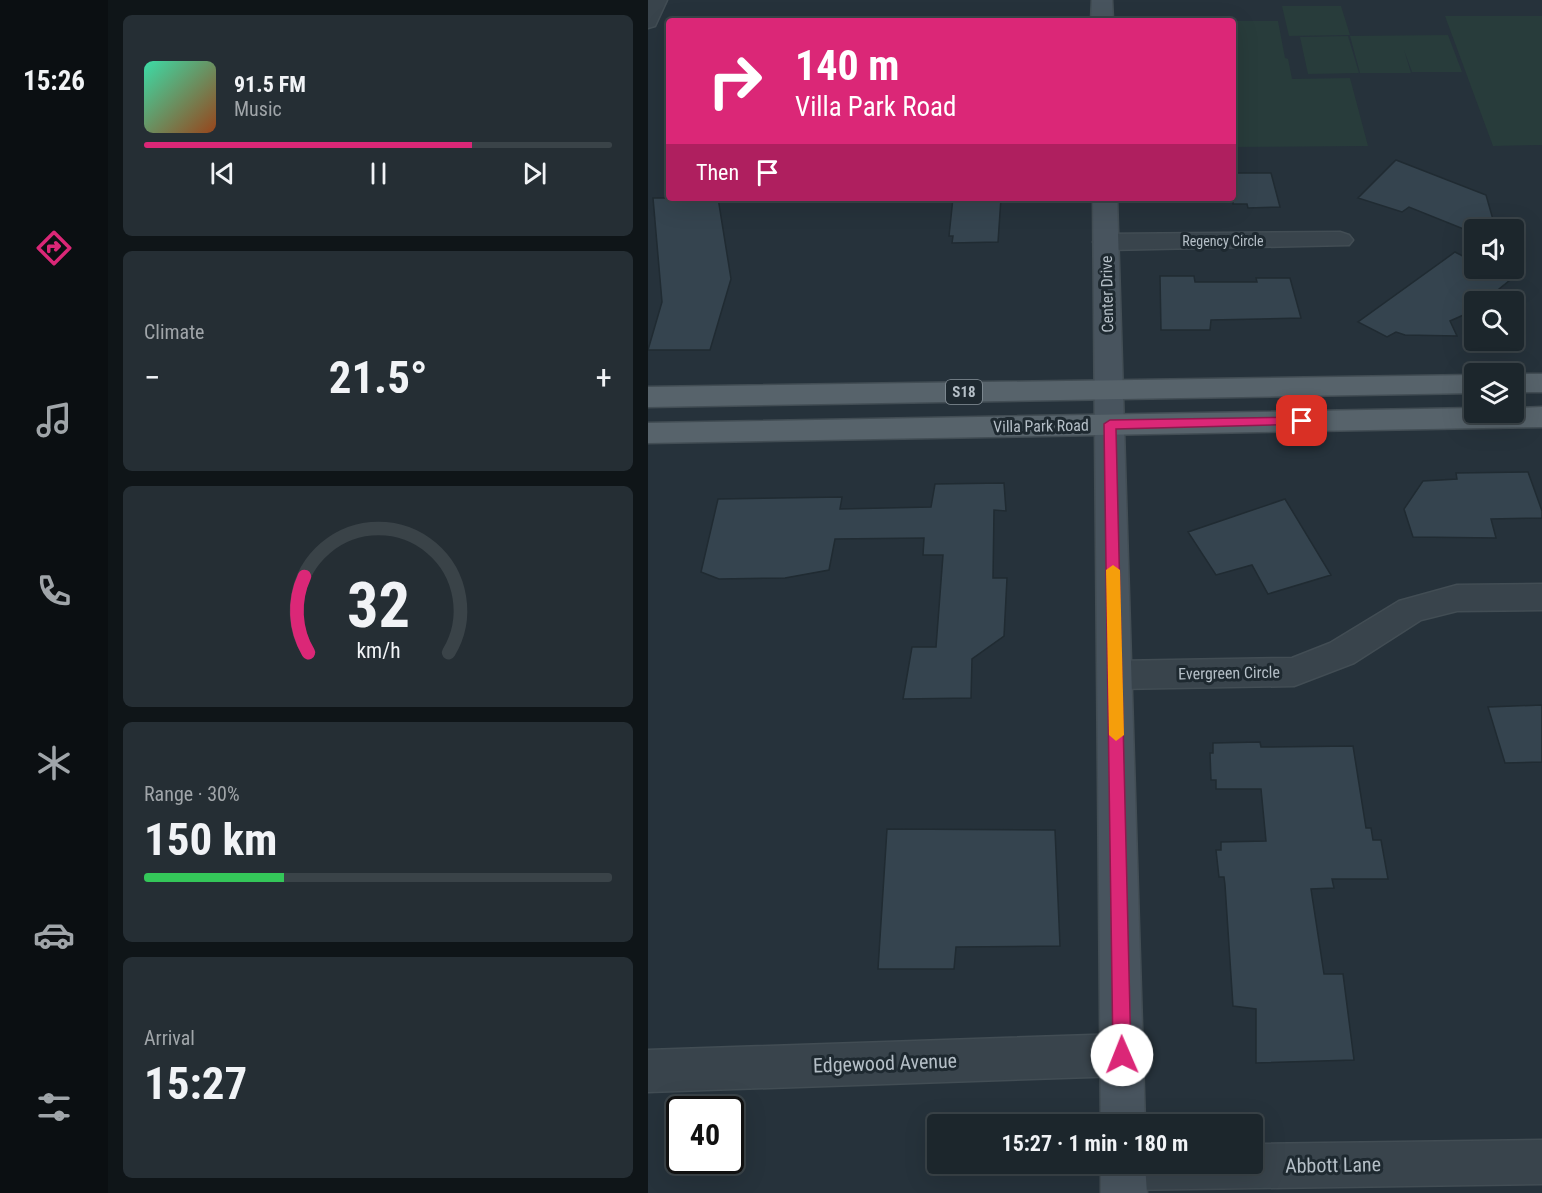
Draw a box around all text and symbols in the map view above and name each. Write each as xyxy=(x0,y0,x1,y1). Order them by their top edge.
text: 140 m xyxy=(795,41,900,90)
icon: right xyxy=(696,42,774,120)
text: 15:26 xyxy=(23,65,85,97)
text: 91.5 FM xyxy=(234,72,306,97)
text: Villa Park Road xyxy=(795,91,956,123)
text: Music xyxy=(234,97,282,121)
icon: arrive xyxy=(751,156,784,189)
icon: previous xyxy=(206,157,239,190)
icon: pause xyxy=(362,157,395,190)
icon: next xyxy=(518,157,551,190)
text: Then xyxy=(696,160,739,185)
map controls xyxy=(1464,219,1524,423)
button: sound xyxy=(1464,219,1524,279)
icon: directions xyxy=(33,227,75,269)
street label: Regency Circle xyxy=(1182,233,1264,249)
street label: Center Drive xyxy=(1097,255,1117,333)
button: search xyxy=(1464,291,1524,351)
text: Climate xyxy=(144,320,204,344)
text: 21.5° xyxy=(329,351,427,404)
text: − xyxy=(144,358,161,397)
text: + xyxy=(596,358,612,397)
button: layers xyxy=(1464,363,1524,423)
road number: S18 xyxy=(946,380,982,404)
pin xyxy=(1276,395,1327,446)
icon: music xyxy=(33,399,75,441)
icon: arrive xyxy=(1285,404,1318,437)
street label: Villa Park Road xyxy=(993,416,1089,436)
icon: phone xyxy=(33,570,75,612)
text: 32 xyxy=(346,570,410,643)
text: km/h xyxy=(356,639,400,664)
street label: Evergreen Circle xyxy=(1178,663,1280,683)
icon: climate xyxy=(33,742,75,784)
text: Range · 30% xyxy=(144,782,240,806)
text: 150 km xyxy=(144,813,277,866)
icon: car xyxy=(33,914,75,956)
position arrow xyxy=(1090,1023,1154,1087)
text: Arrival xyxy=(144,1026,195,1050)
street label: Edgewood Avenue xyxy=(813,1048,957,1078)
text: 15:27 xyxy=(144,1057,247,1110)
icon: filters xyxy=(33,1086,75,1128)
speed limit sign: 40 xyxy=(666,1096,744,1174)
text: 15:27 · 1 min · 180 m xyxy=(1002,1131,1188,1156)
street label: Abbott Lane xyxy=(1285,1152,1381,1178)

